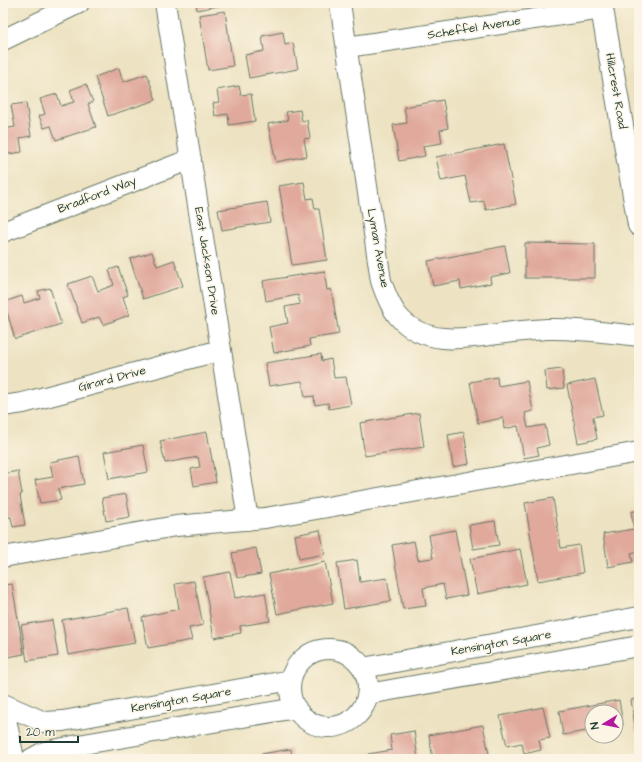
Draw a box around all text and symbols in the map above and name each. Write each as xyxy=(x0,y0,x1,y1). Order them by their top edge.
street label: Scheffel Avenue xyxy=(426,12,522,44)
street label: Hillcrest Road xyxy=(601,52,631,130)
street label: Bradford Way xyxy=(55,172,139,219)
street label: East Jackson Drive xyxy=(190,206,224,317)
street label: Lyman Avenue xyxy=(362,207,393,290)
street label: Girard Drive xyxy=(76,362,148,396)
street label: Kensington Square xyxy=(450,626,553,661)
street label: Kensington Square xyxy=(130,683,233,718)
north arrow xyxy=(584,704,624,744)
scale bar xyxy=(20,718,78,744)
text: N xyxy=(587,721,603,730)
text: 20 m xyxy=(26,724,55,741)

